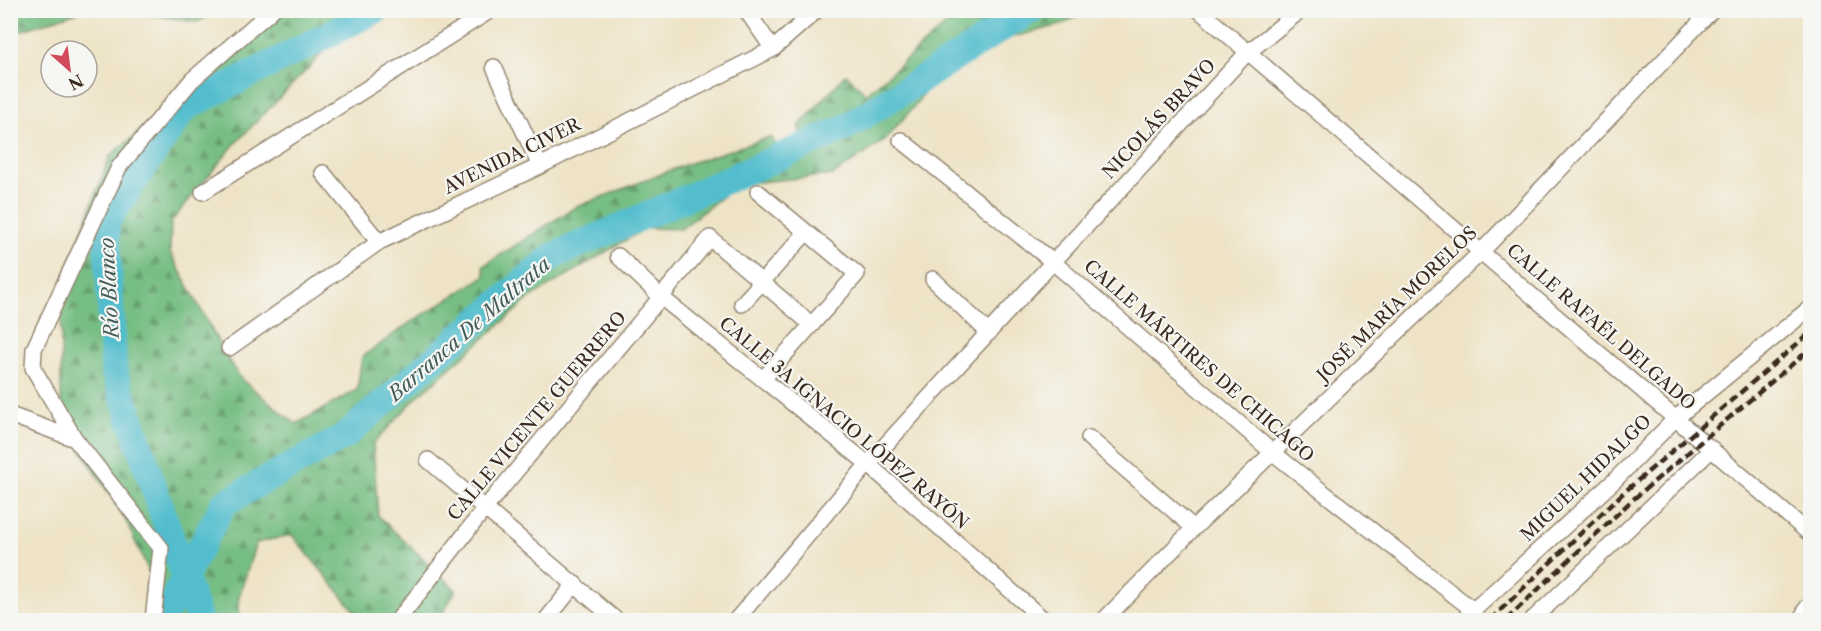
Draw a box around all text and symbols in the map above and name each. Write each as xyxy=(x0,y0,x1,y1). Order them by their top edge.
north arrow xyxy=(39,39,99,99)
street label: NICOLÁS BRAVO xyxy=(1097,54,1220,183)
text: N xyxy=(65,70,87,94)
street label: AVENIDA CIVER xyxy=(439,113,585,199)
street label: JOSÉ MARÍA MORELOS xyxy=(1309,221,1482,388)
water label: Río Blanco xyxy=(94,237,124,341)
street label: CALLE RAFAÉL DELGADO xyxy=(1502,238,1701,415)
water label: Barranca De Maltrata xyxy=(382,252,555,407)
street label: CALLE MÁRTIRES DE CHICAGO xyxy=(1080,254,1319,467)
street label: CALLE VICENTE GUERRERO xyxy=(443,307,631,525)
street label: CALLE 3A IGNACIO LÓPEZ RAYÓN xyxy=(715,311,974,534)
street label: MIGUEL HIDALGO xyxy=(1516,410,1656,546)

